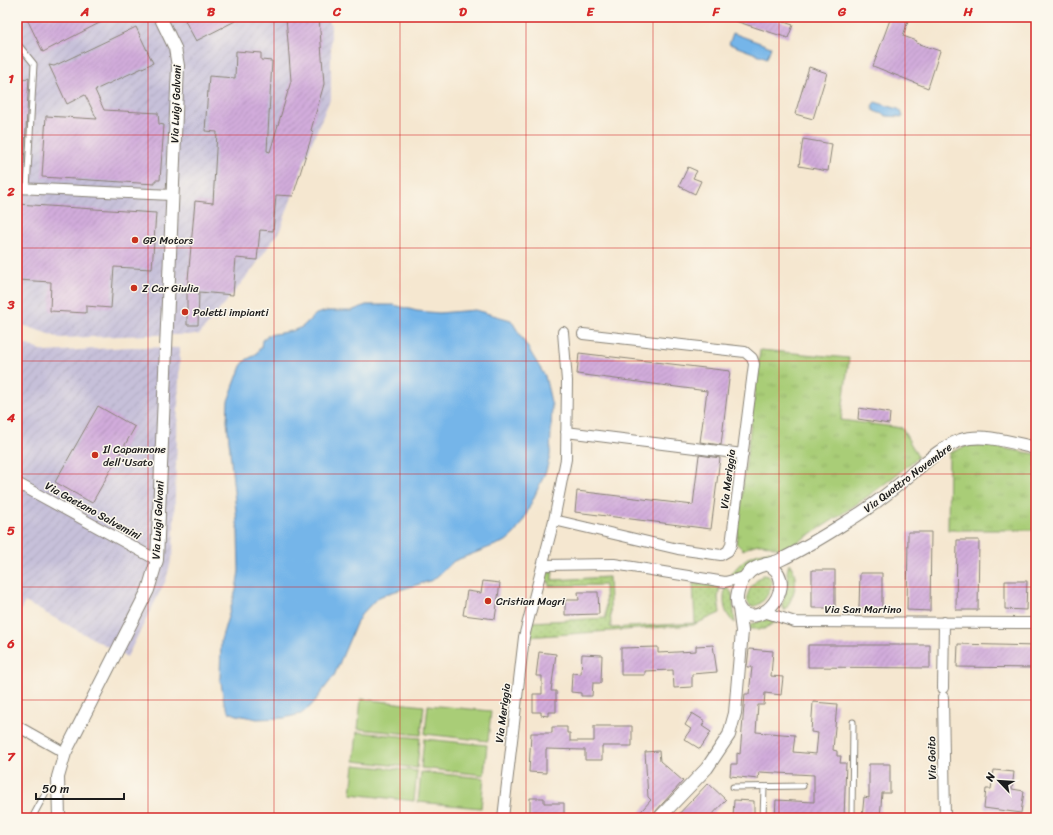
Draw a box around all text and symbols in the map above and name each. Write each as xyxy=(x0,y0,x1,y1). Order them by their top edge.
text: A xyxy=(80,0,89,23)
text: B xyxy=(207,0,216,23)
text: C xyxy=(332,0,342,23)
text: D xyxy=(459,0,467,23)
text: E xyxy=(586,0,595,23)
text: F xyxy=(711,0,720,23)
text: G xyxy=(837,0,847,23)
text: H xyxy=(962,0,973,23)
street label: Via Luigi Galvani xyxy=(165,63,187,144)
text: 1 xyxy=(8,67,14,90)
text: 2 xyxy=(6,180,15,203)
place label: GP Motors xyxy=(143,231,194,250)
marker: GP Motors xyxy=(130,235,140,245)
place label: Z Car Giulia xyxy=(142,279,199,298)
marker: Z Car Giulia xyxy=(129,283,139,293)
text: 3 xyxy=(6,293,15,316)
place label: Poletti impianti xyxy=(193,303,270,322)
marker: Poletti impianti xyxy=(180,307,190,317)
text: 4 xyxy=(6,406,16,429)
street label: Via Quattro Novembre xyxy=(860,438,957,518)
place label: Il Capannone dell'Usato xyxy=(102,440,166,472)
street label: Via Meriggia xyxy=(715,448,741,510)
marker: Il Capannone dell'Usato xyxy=(90,450,100,460)
street label: Via Gaetano Salvemini xyxy=(41,477,145,546)
street label: Via Luigi Galvani xyxy=(146,479,170,560)
text: 5 xyxy=(7,519,15,542)
place label: Cristian Magri xyxy=(496,592,566,611)
marker: Cristian Magri xyxy=(483,596,493,606)
street label: Via San Martino xyxy=(825,600,902,619)
text: 6 xyxy=(6,632,15,655)
street label: Via Meriggia xyxy=(490,682,516,744)
street label: Via Goito xyxy=(922,736,942,780)
text: 7 xyxy=(7,745,16,768)
north arrow xyxy=(979,761,1019,801)
text: N xyxy=(980,769,1001,785)
scale bar xyxy=(36,775,124,801)
text: 50 m xyxy=(42,778,69,800)

